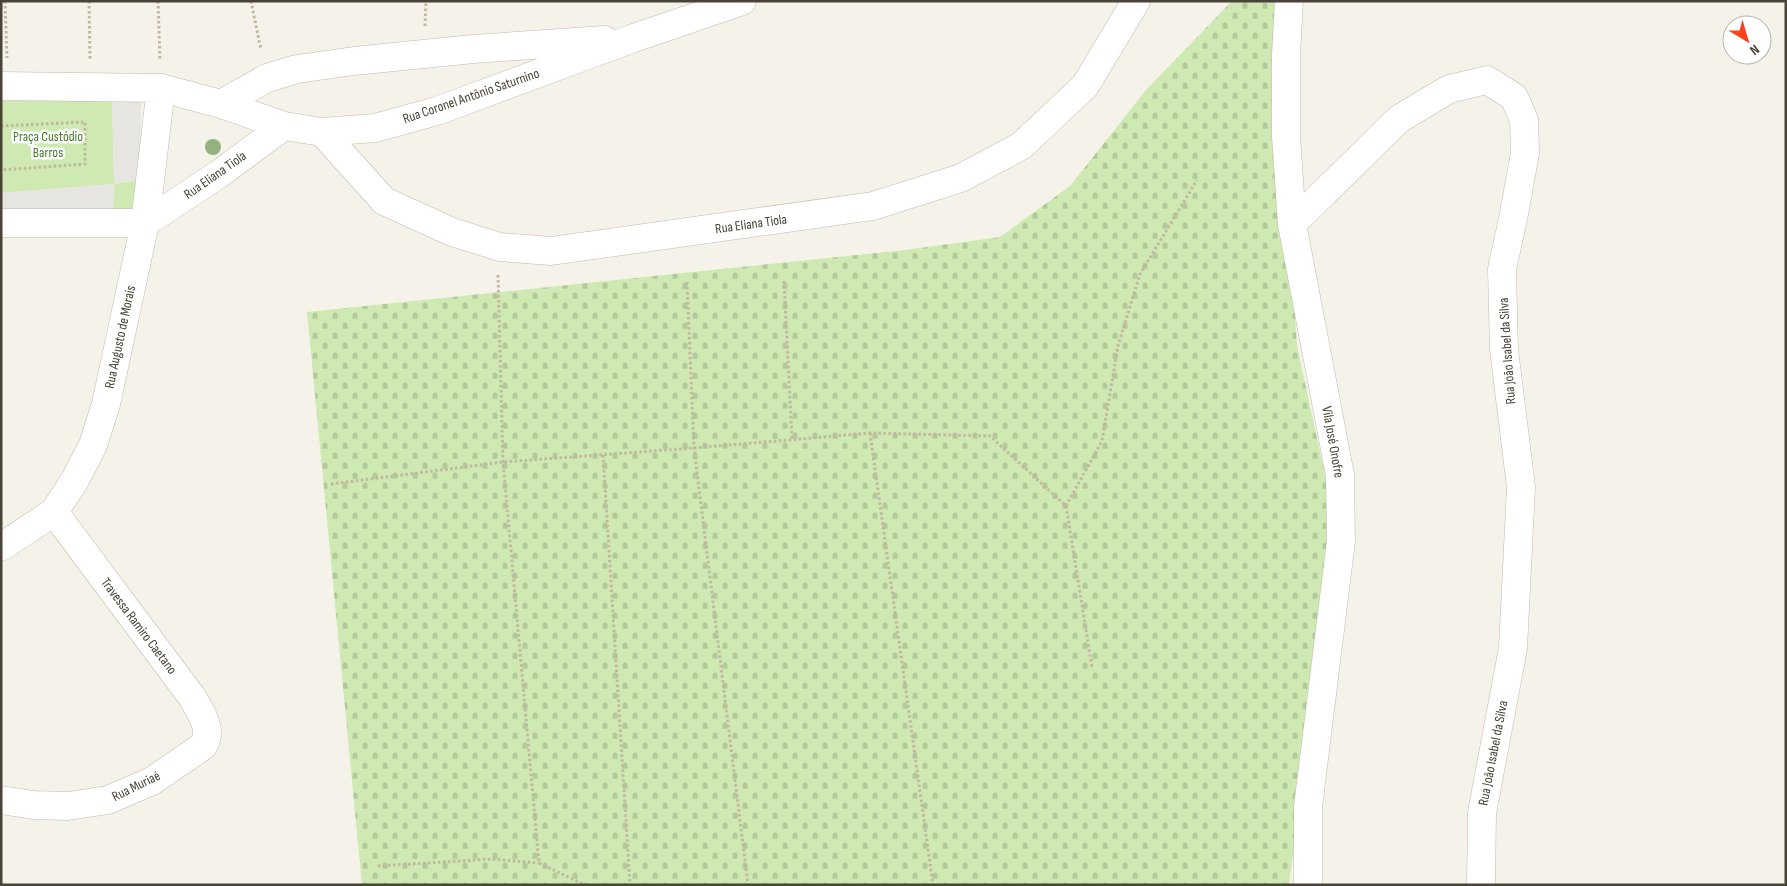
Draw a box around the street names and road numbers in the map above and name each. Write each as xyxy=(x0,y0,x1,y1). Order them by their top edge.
street label: Rua Coronel Antônio Saturnino xyxy=(400,65,542,127)
street label: Rua Eliana Tiola xyxy=(181,147,249,203)
street label: Rua Eliana Tiola xyxy=(714,211,788,237)
street label: Rua Augusto de Morais xyxy=(101,284,139,390)
street label: Rua João Isabel da Silva xyxy=(1495,297,1519,405)
street label: Vila José Onofre xyxy=(1318,405,1348,479)
street label: Travessa Ramiro Caetano xyxy=(97,575,181,678)
street label: Rua João Isabel da Silva xyxy=(1474,699,1512,807)
street label: Rua Muriaé xyxy=(109,767,163,805)

